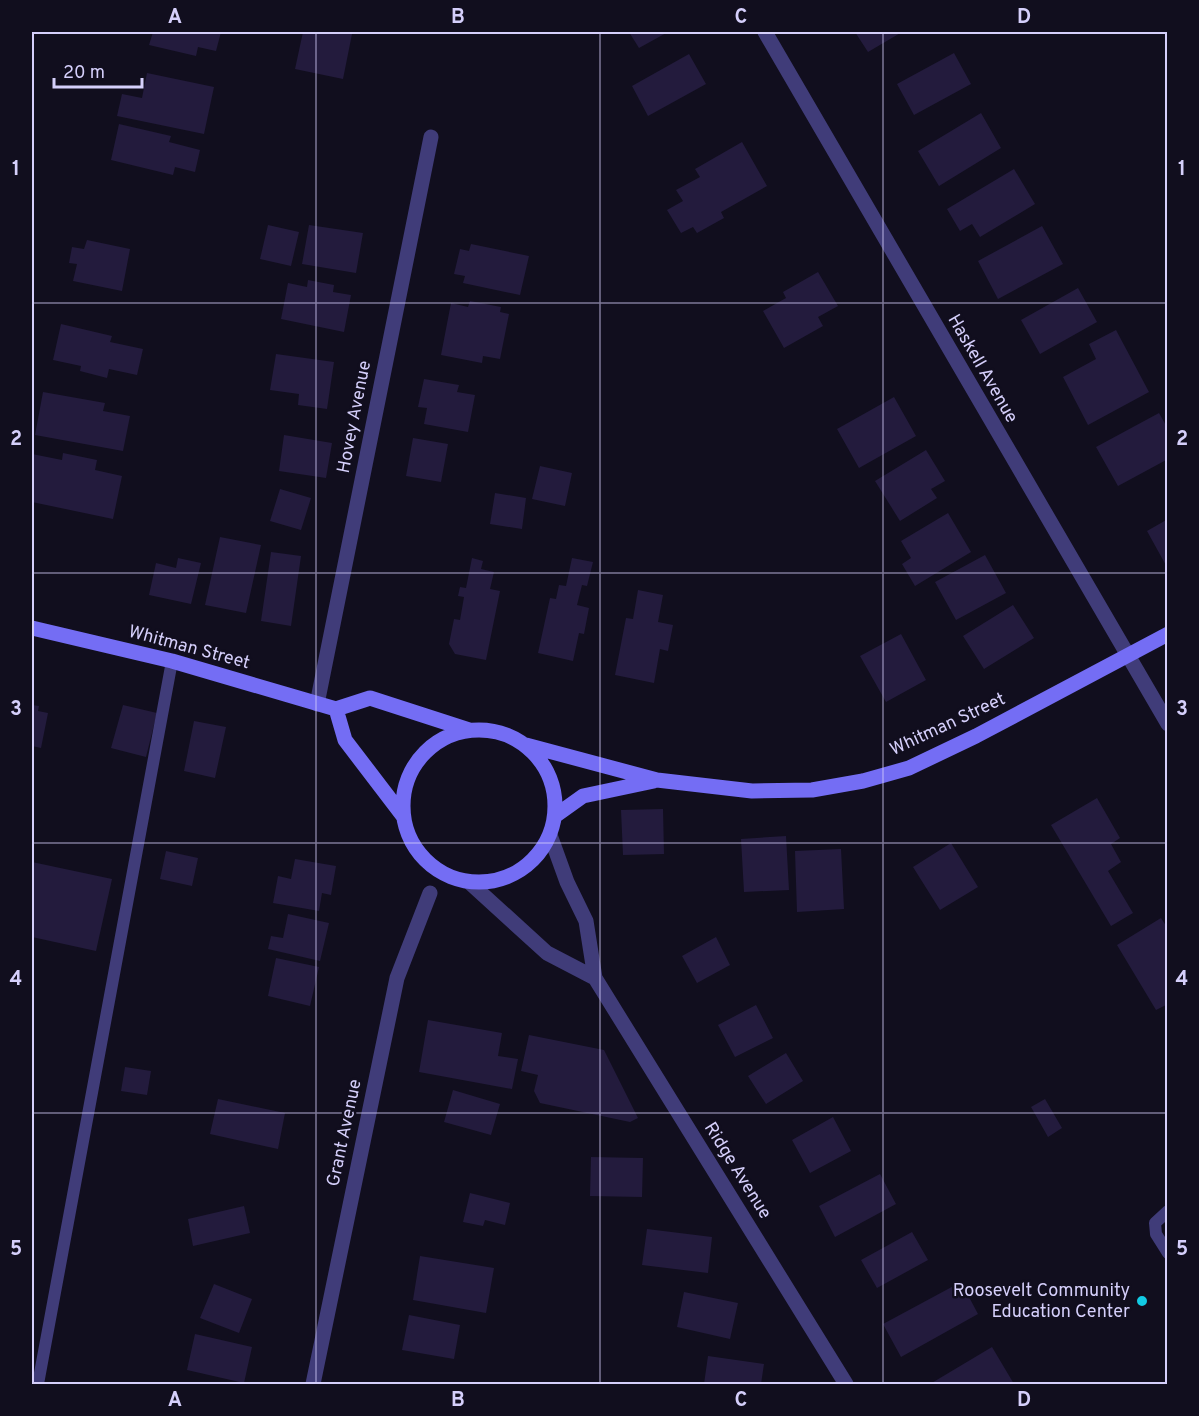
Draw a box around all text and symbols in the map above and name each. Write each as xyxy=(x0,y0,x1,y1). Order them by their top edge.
text: A xyxy=(168,5,182,31)
text: B xyxy=(451,5,465,31)
text: C xyxy=(735,5,747,31)
text: D xyxy=(1017,5,1031,31)
scale bar xyxy=(54,51,142,89)
text: 20 m xyxy=(63,62,105,85)
text: 1 xyxy=(12,157,20,183)
text: 1 xyxy=(1178,157,1186,183)
street label: Haskell Avenue xyxy=(942,311,1022,427)
street label: Hovey Avenue xyxy=(333,359,377,475)
text: 2 xyxy=(10,427,22,453)
text: 2 xyxy=(1176,427,1188,453)
street label: Whitman Street xyxy=(126,621,252,675)
street label: Whitman Street xyxy=(887,688,1009,762)
text: 3 xyxy=(10,697,22,723)
text: 3 xyxy=(1176,697,1188,723)
text: 4 xyxy=(10,967,22,993)
text: 4 xyxy=(1176,967,1188,993)
street label: Grant Avenue xyxy=(322,1077,368,1189)
street label: Ridge Avenue xyxy=(698,1118,776,1224)
text: 5 xyxy=(10,1237,22,1263)
text: 5 xyxy=(1176,1237,1188,1263)
place label: Roosevelt Community Education Center xyxy=(953,1280,1130,1324)
marker: Roosevelt Community Education Center xyxy=(1135,1294,1149,1308)
text: A xyxy=(168,1388,182,1414)
text: B xyxy=(451,1388,465,1414)
text: C xyxy=(735,1388,747,1414)
text: D xyxy=(1017,1388,1031,1414)

